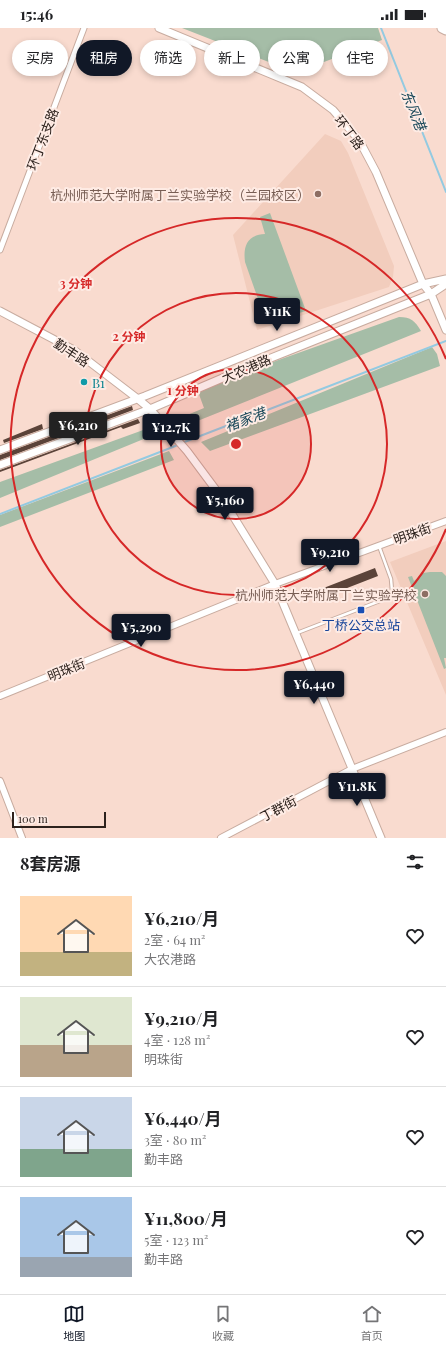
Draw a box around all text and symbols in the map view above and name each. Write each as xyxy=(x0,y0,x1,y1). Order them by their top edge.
text: 15:46 xyxy=(20,4,53,24)
chip: 买房 xyxy=(12,40,68,76)
chip: 租房 xyxy=(76,40,132,76)
chip: 筛选 xyxy=(140,40,196,76)
chip: 新上 xyxy=(204,40,260,76)
chip: 公寓 xyxy=(268,40,324,76)
chip: 住宅 xyxy=(332,40,388,76)
water label: 东风港 xyxy=(397,87,431,135)
street label: 环丁东支路 xyxy=(22,106,62,172)
street label: 环丁路 xyxy=(331,111,369,153)
place label: 杭州师范大学附属丁兰实验学校（兰园校区） xyxy=(50,186,310,203)
marker: 杭州师范大学附属丁兰实验学校（兰园校区） xyxy=(313,189,323,199)
text: 3 分钟 xyxy=(60,275,92,291)
pin: ¥11K xyxy=(253,298,301,332)
text: ¥11K xyxy=(263,302,291,319)
text: 2 分钟 xyxy=(113,328,145,344)
street label: 勤丰路 xyxy=(51,334,93,370)
street label: 大农港路 xyxy=(219,350,273,386)
place label: B1 xyxy=(92,374,105,391)
marker: B1 xyxy=(79,377,89,387)
text: 1 分钟 xyxy=(167,382,199,398)
water label: 褚家港 xyxy=(222,402,270,435)
pin: ¥6,210 xyxy=(45,412,111,446)
pin: ¥12.7K xyxy=(138,414,204,448)
text: ¥6,210 xyxy=(58,416,98,433)
text: ¥12.7K xyxy=(151,418,191,435)
centre of rings xyxy=(229,437,243,451)
pin: ¥5,160 xyxy=(192,487,258,521)
text: ¥5,160 xyxy=(206,491,244,508)
street label: 明珠街 xyxy=(391,518,433,548)
pin: ¥9,210 xyxy=(297,539,363,573)
text: ¥9,210 xyxy=(310,543,350,560)
place label: 杭州师范大学附属丁兰实验学校 xyxy=(235,586,417,603)
marker: 杭州师范大学附属丁兰实验学校 xyxy=(420,589,430,599)
marker: 丁桥公交总站 xyxy=(356,605,366,615)
pin: ¥5,290 xyxy=(108,614,174,648)
place label: 丁桥公交总站 xyxy=(322,616,400,633)
text: ¥5,290 xyxy=(121,618,161,635)
street label: 明珠街 xyxy=(45,654,87,684)
pin: ¥6,440 xyxy=(281,671,347,705)
text: ¥6,440 xyxy=(293,675,335,692)
pin: ¥11.8K xyxy=(324,773,390,807)
text: ¥11.8K xyxy=(338,777,376,794)
street label: 丁群街 xyxy=(257,791,299,825)
scale bar xyxy=(12,810,106,829)
text: 100 m xyxy=(18,811,48,826)
icon: filters xyxy=(404,851,426,873)
text: 8套房源 xyxy=(20,852,81,874)
text: ¥6,210/月 xyxy=(144,907,219,929)
icon: home xyxy=(52,912,100,960)
icon: heart xyxy=(404,925,426,947)
text: 2室 · 64 m² xyxy=(144,931,205,948)
text: 大农港路 xyxy=(144,950,196,967)
text: ¥9,210/月 xyxy=(144,1007,219,1029)
icon: home xyxy=(52,1013,100,1061)
icon: heart xyxy=(404,1026,426,1048)
text: 4室 · 128 m² xyxy=(144,1031,210,1048)
text: 明珠街 xyxy=(144,1050,183,1067)
text: ¥6,440/月 xyxy=(144,1107,222,1129)
icon: home xyxy=(52,1113,100,1161)
icon: heart xyxy=(404,1126,426,1148)
text: 3室 · 80 m² xyxy=(144,1131,207,1148)
text: 勤丰路 xyxy=(144,1150,183,1167)
text: ¥11,800/月 xyxy=(144,1207,228,1229)
icon: home xyxy=(52,1213,100,1261)
icon: heart xyxy=(404,1226,426,1248)
text: 5室 · 123 m² xyxy=(144,1231,208,1248)
text: 勤丰路 xyxy=(144,1250,183,1267)
tab: 地图 xyxy=(63,1303,85,1343)
tab: 收藏 xyxy=(212,1303,234,1343)
tab: 首页 xyxy=(361,1303,383,1343)

